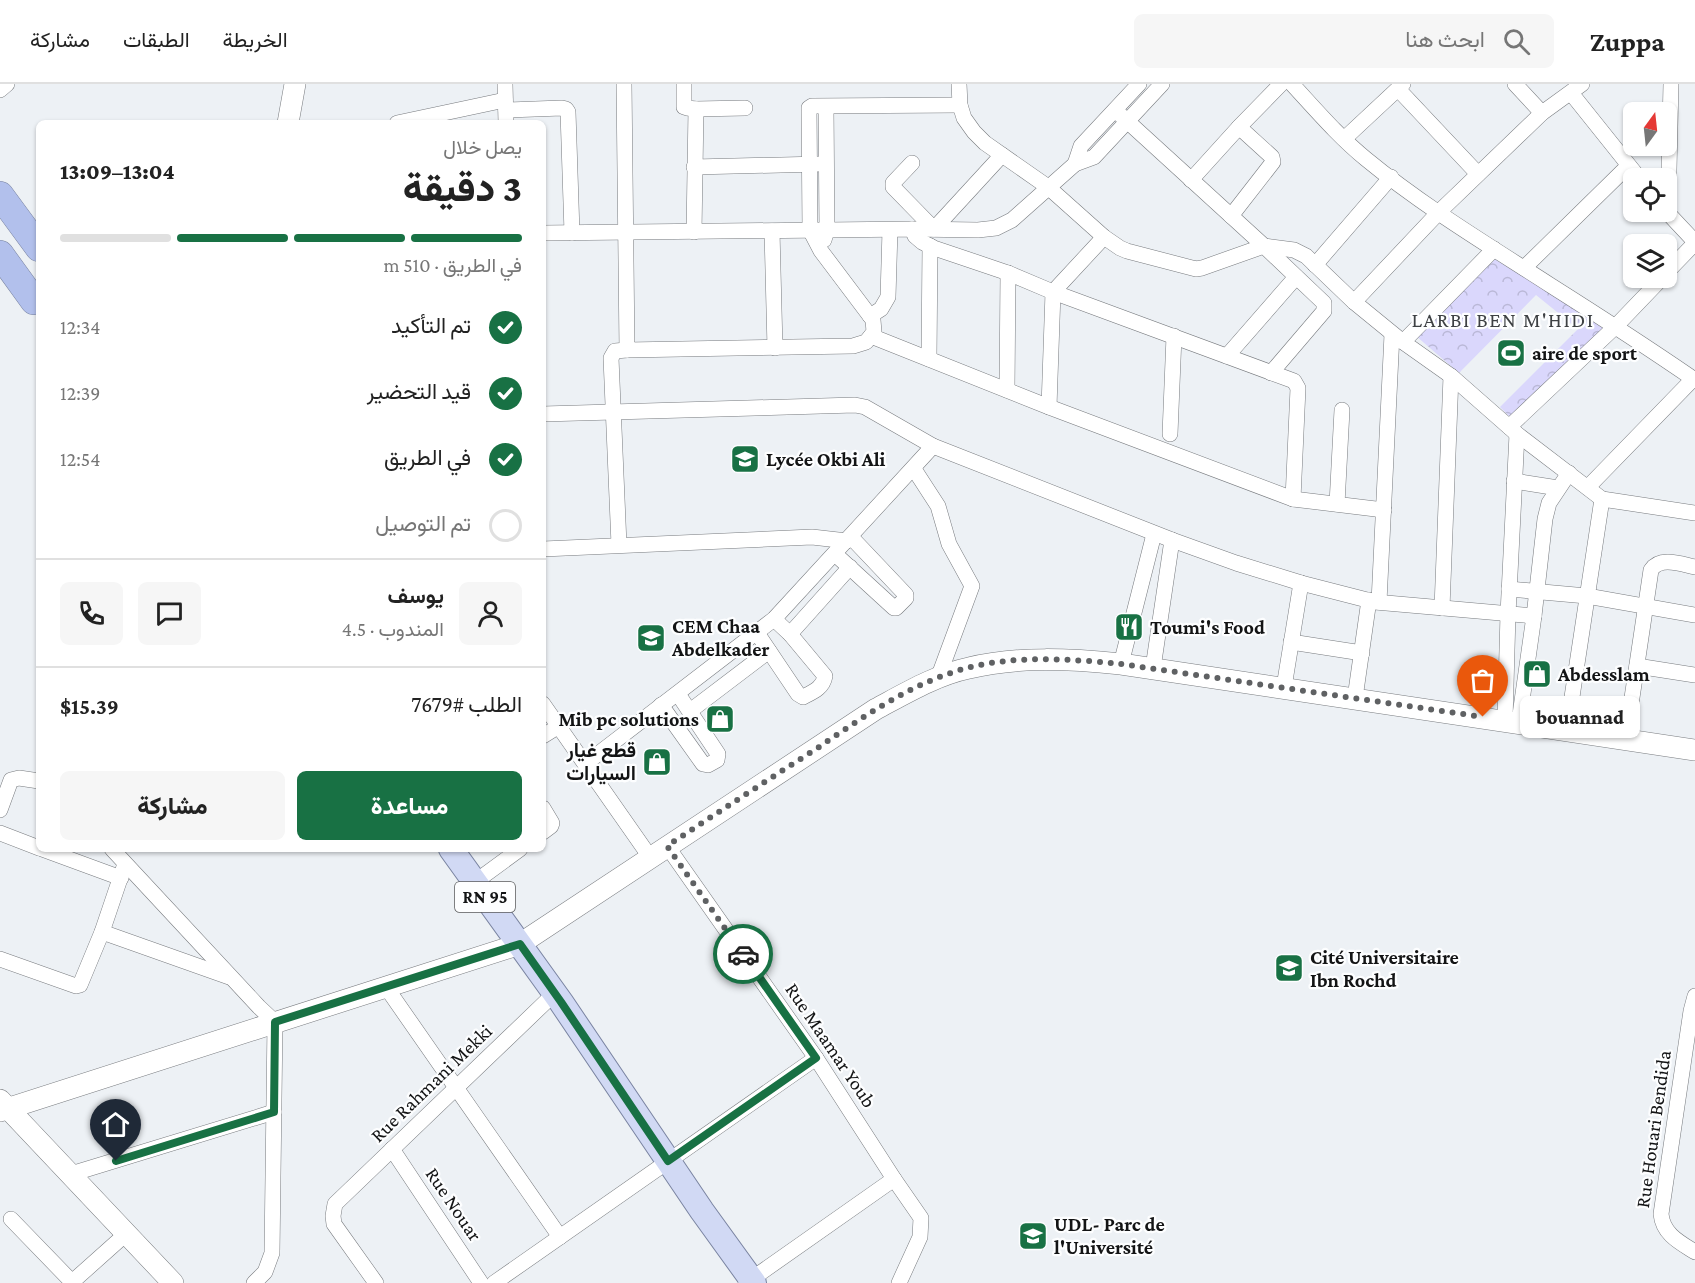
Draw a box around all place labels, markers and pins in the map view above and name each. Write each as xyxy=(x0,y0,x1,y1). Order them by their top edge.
sports icon: aire de sport xyxy=(1495,337,1527,369)
place label: aire de sport xyxy=(1532,342,1638,364)
school or university icon: Lycée Okbi Ali xyxy=(729,443,761,475)
place label: Lycée Okbi Ali xyxy=(766,448,886,470)
restaurant icon: Toumi's Food xyxy=(1113,611,1145,643)
place label: CEM Chaa Abdelkader xyxy=(671,615,769,660)
place label: Toumi's Food xyxy=(1150,616,1265,638)
school or university icon: CEM Chaa Abdelkader xyxy=(635,622,667,654)
pin xyxy=(1457,655,1508,717)
shop icon: Abdesslam xyxy=(1521,658,1553,690)
place label: Abdesslam xyxy=(1557,663,1650,685)
callout: bouannad xyxy=(1519,696,1639,738)
shop icon: Mib pc solutions xyxy=(704,703,736,735)
place label: Mib pc solutions xyxy=(558,708,699,730)
place label: قطع غيار السيارات xyxy=(565,739,636,786)
shop icon: قطع غيار السيارات xyxy=(641,746,673,778)
place label: Cité Universitaire Ibn Rochd xyxy=(1310,946,1459,991)
school or university icon: Cité Universitaire Ibn Rochd xyxy=(1273,952,1305,984)
pin xyxy=(90,1099,141,1161)
place label: UDL- Parc de l'Université xyxy=(1054,1213,1165,1258)
school or university icon: UDL- Parc de l'Université xyxy=(1017,1220,1049,1252)

